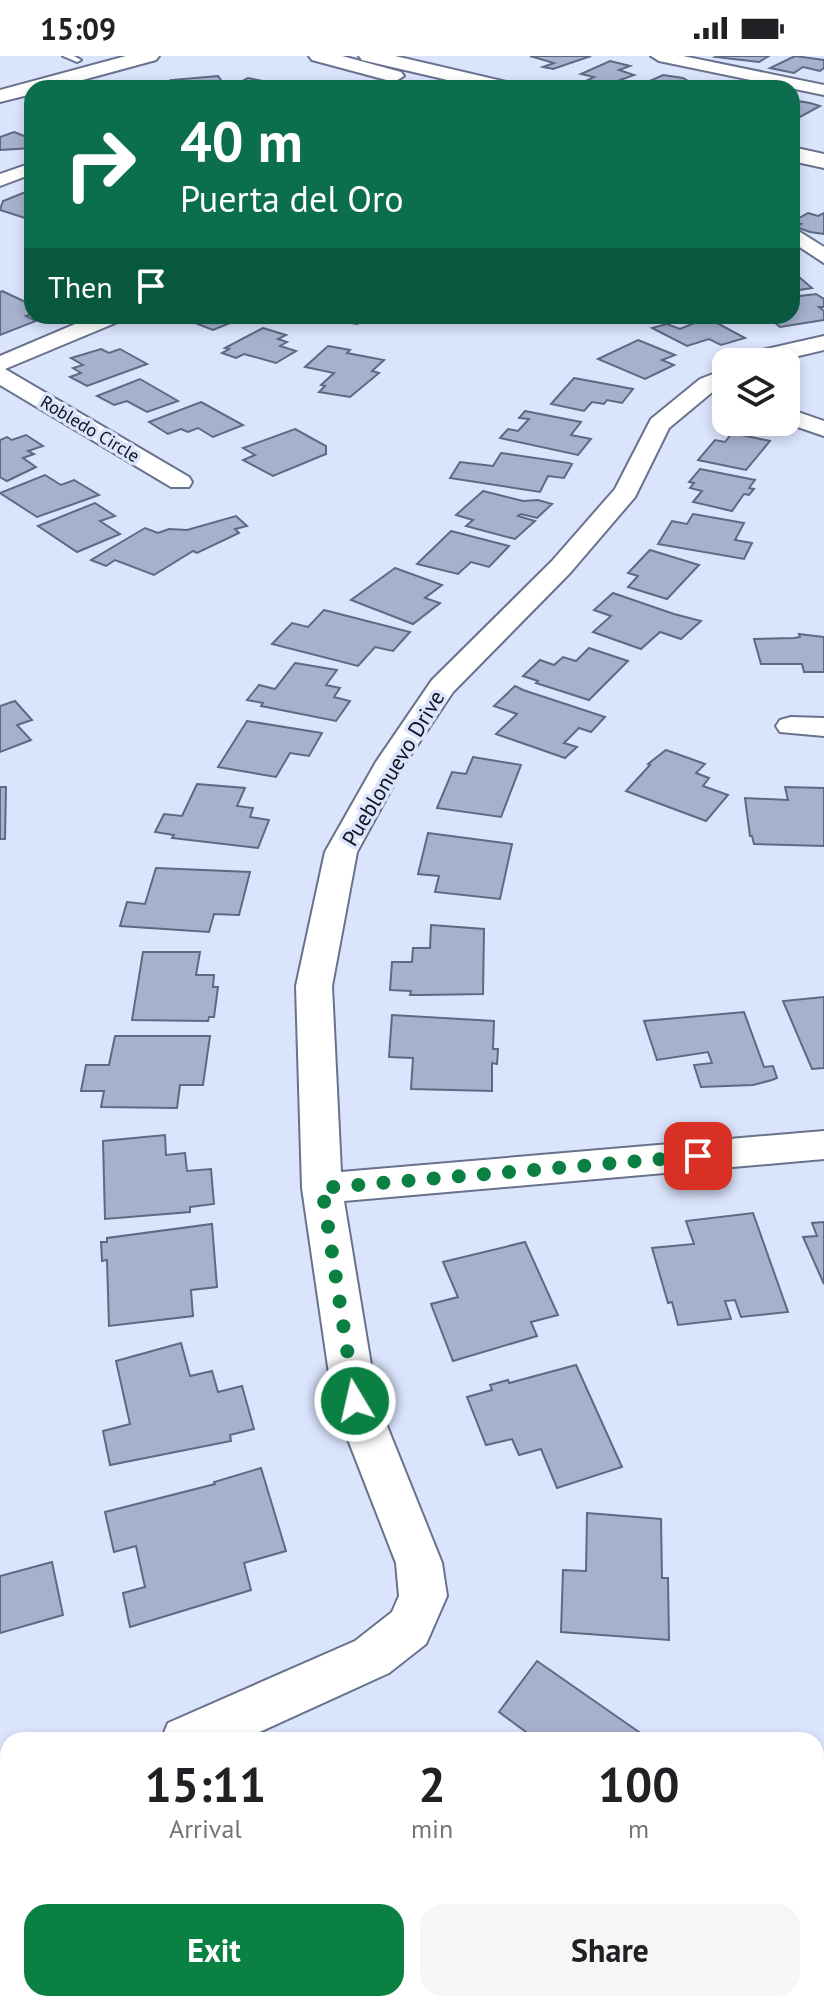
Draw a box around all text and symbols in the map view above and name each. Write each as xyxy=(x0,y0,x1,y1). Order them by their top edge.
text: 15:09 xyxy=(40,9,116,48)
text: 40 m xyxy=(180,105,303,177)
icon: right xyxy=(48,112,152,216)
text: Puerta del Oro xyxy=(180,175,404,222)
icon: arrive xyxy=(129,264,173,308)
text: Then xyxy=(48,267,113,306)
map controls xyxy=(712,348,800,436)
button: layers xyxy=(712,348,800,436)
street label: Robledo Circle xyxy=(37,390,144,467)
street label: Pueblonuevo Drive xyxy=(336,685,450,851)
pin xyxy=(664,1122,732,1190)
icon: arrive xyxy=(676,1134,720,1178)
position arrow xyxy=(313,1359,397,1443)
text: 15:11 xyxy=(145,1753,266,1815)
text: 2 xyxy=(418,1753,446,1815)
text: 100 xyxy=(598,1753,679,1815)
text: Arrival xyxy=(169,1812,242,1845)
text: min xyxy=(411,1812,453,1845)
text: m xyxy=(628,1812,649,1845)
button: Exit xyxy=(24,1904,404,1996)
button: Share xyxy=(420,1904,800,1996)

